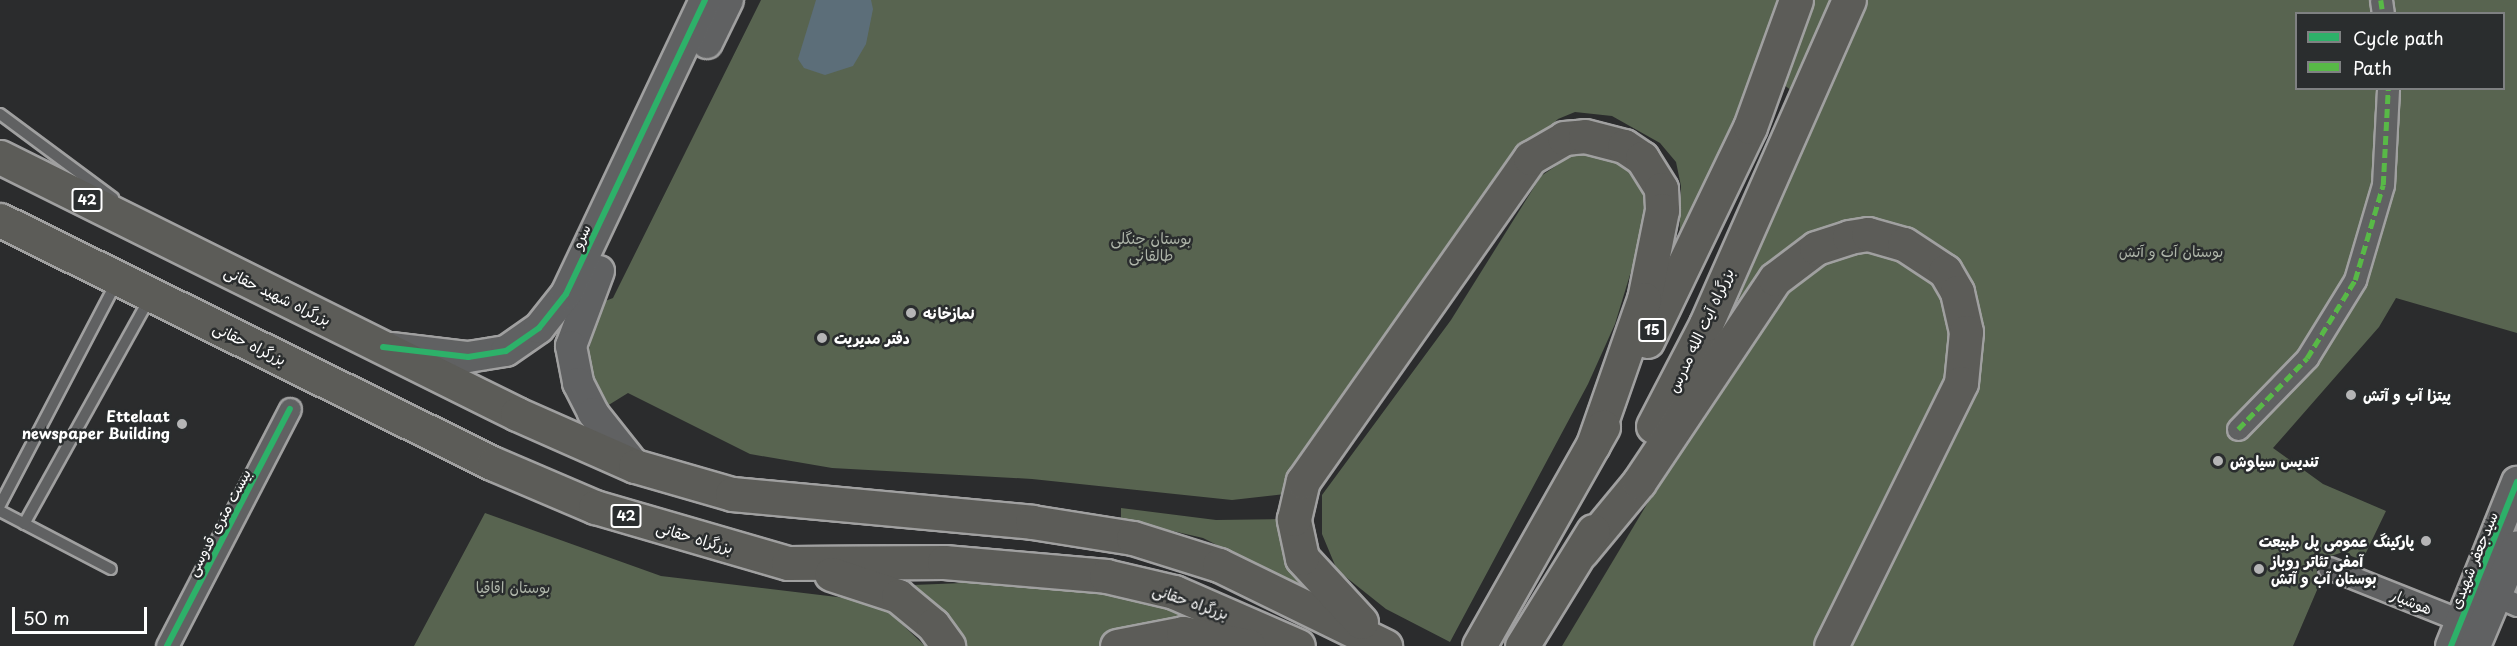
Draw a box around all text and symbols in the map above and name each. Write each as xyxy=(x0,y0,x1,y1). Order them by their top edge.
legend xyxy=(2295,12,2505,90)
text: Cycle path xyxy=(2353,24,2444,51)
text: Path xyxy=(2353,54,2392,81)
road number: 42 xyxy=(70,189,104,211)
street label: سرو xyxy=(567,221,593,251)
park label: بوستان جنگلی طالقانی xyxy=(1110,228,1192,263)
park label: بوستان آب و آتش xyxy=(2119,242,2223,260)
street label: بزرگراه شهید حقانی xyxy=(222,261,334,329)
street label: بزرگراه آیت الله مدرس xyxy=(1663,265,1737,395)
place label: نمازخانه xyxy=(923,304,974,322)
marker: نمازخانه xyxy=(904,306,918,320)
street label: بزرگراه حقانی xyxy=(211,318,289,368)
road number: 15 xyxy=(1637,319,1667,341)
place label: دفتر مدیریت xyxy=(834,329,910,347)
marker: دفتر مدیریت xyxy=(815,331,829,345)
place label: پیتزا آب و آتش xyxy=(2363,386,2451,404)
marker: پیتزا آب و آتش xyxy=(2344,388,2358,402)
place label: Ettelaat newspaper Building xyxy=(21,406,170,441)
marker: Ettelaat newspaper Building xyxy=(175,417,189,431)
place label: تندیس سیاوش xyxy=(2230,452,2319,470)
marker: تندیس سیاوش xyxy=(2211,454,2225,468)
street label: بیست متری قدوسی xyxy=(182,465,254,579)
road number: 42 xyxy=(610,505,642,527)
street label: سیدجعفر شهیدی xyxy=(2445,509,2501,611)
street label: بزرگراه حقانی xyxy=(655,517,735,557)
place label: پارکینگ عمومی پل طبیعت xyxy=(2259,532,2414,550)
marker: پارکینگ عمومی پل طبیعت xyxy=(2419,534,2433,548)
place label: آمفی تئاتر روباز بوستان آب و آتش xyxy=(2271,551,2377,586)
marker: آمفی تئاتر روباز بوستان آب و آتش xyxy=(2252,562,2266,576)
park label: بوستان اقاقیا xyxy=(476,578,550,596)
street label: بزرگراه حقانی xyxy=(1151,580,1231,622)
street label: هوشیار xyxy=(2389,585,2435,617)
scale bar xyxy=(15,595,150,633)
text: 50 m xyxy=(23,604,70,631)

